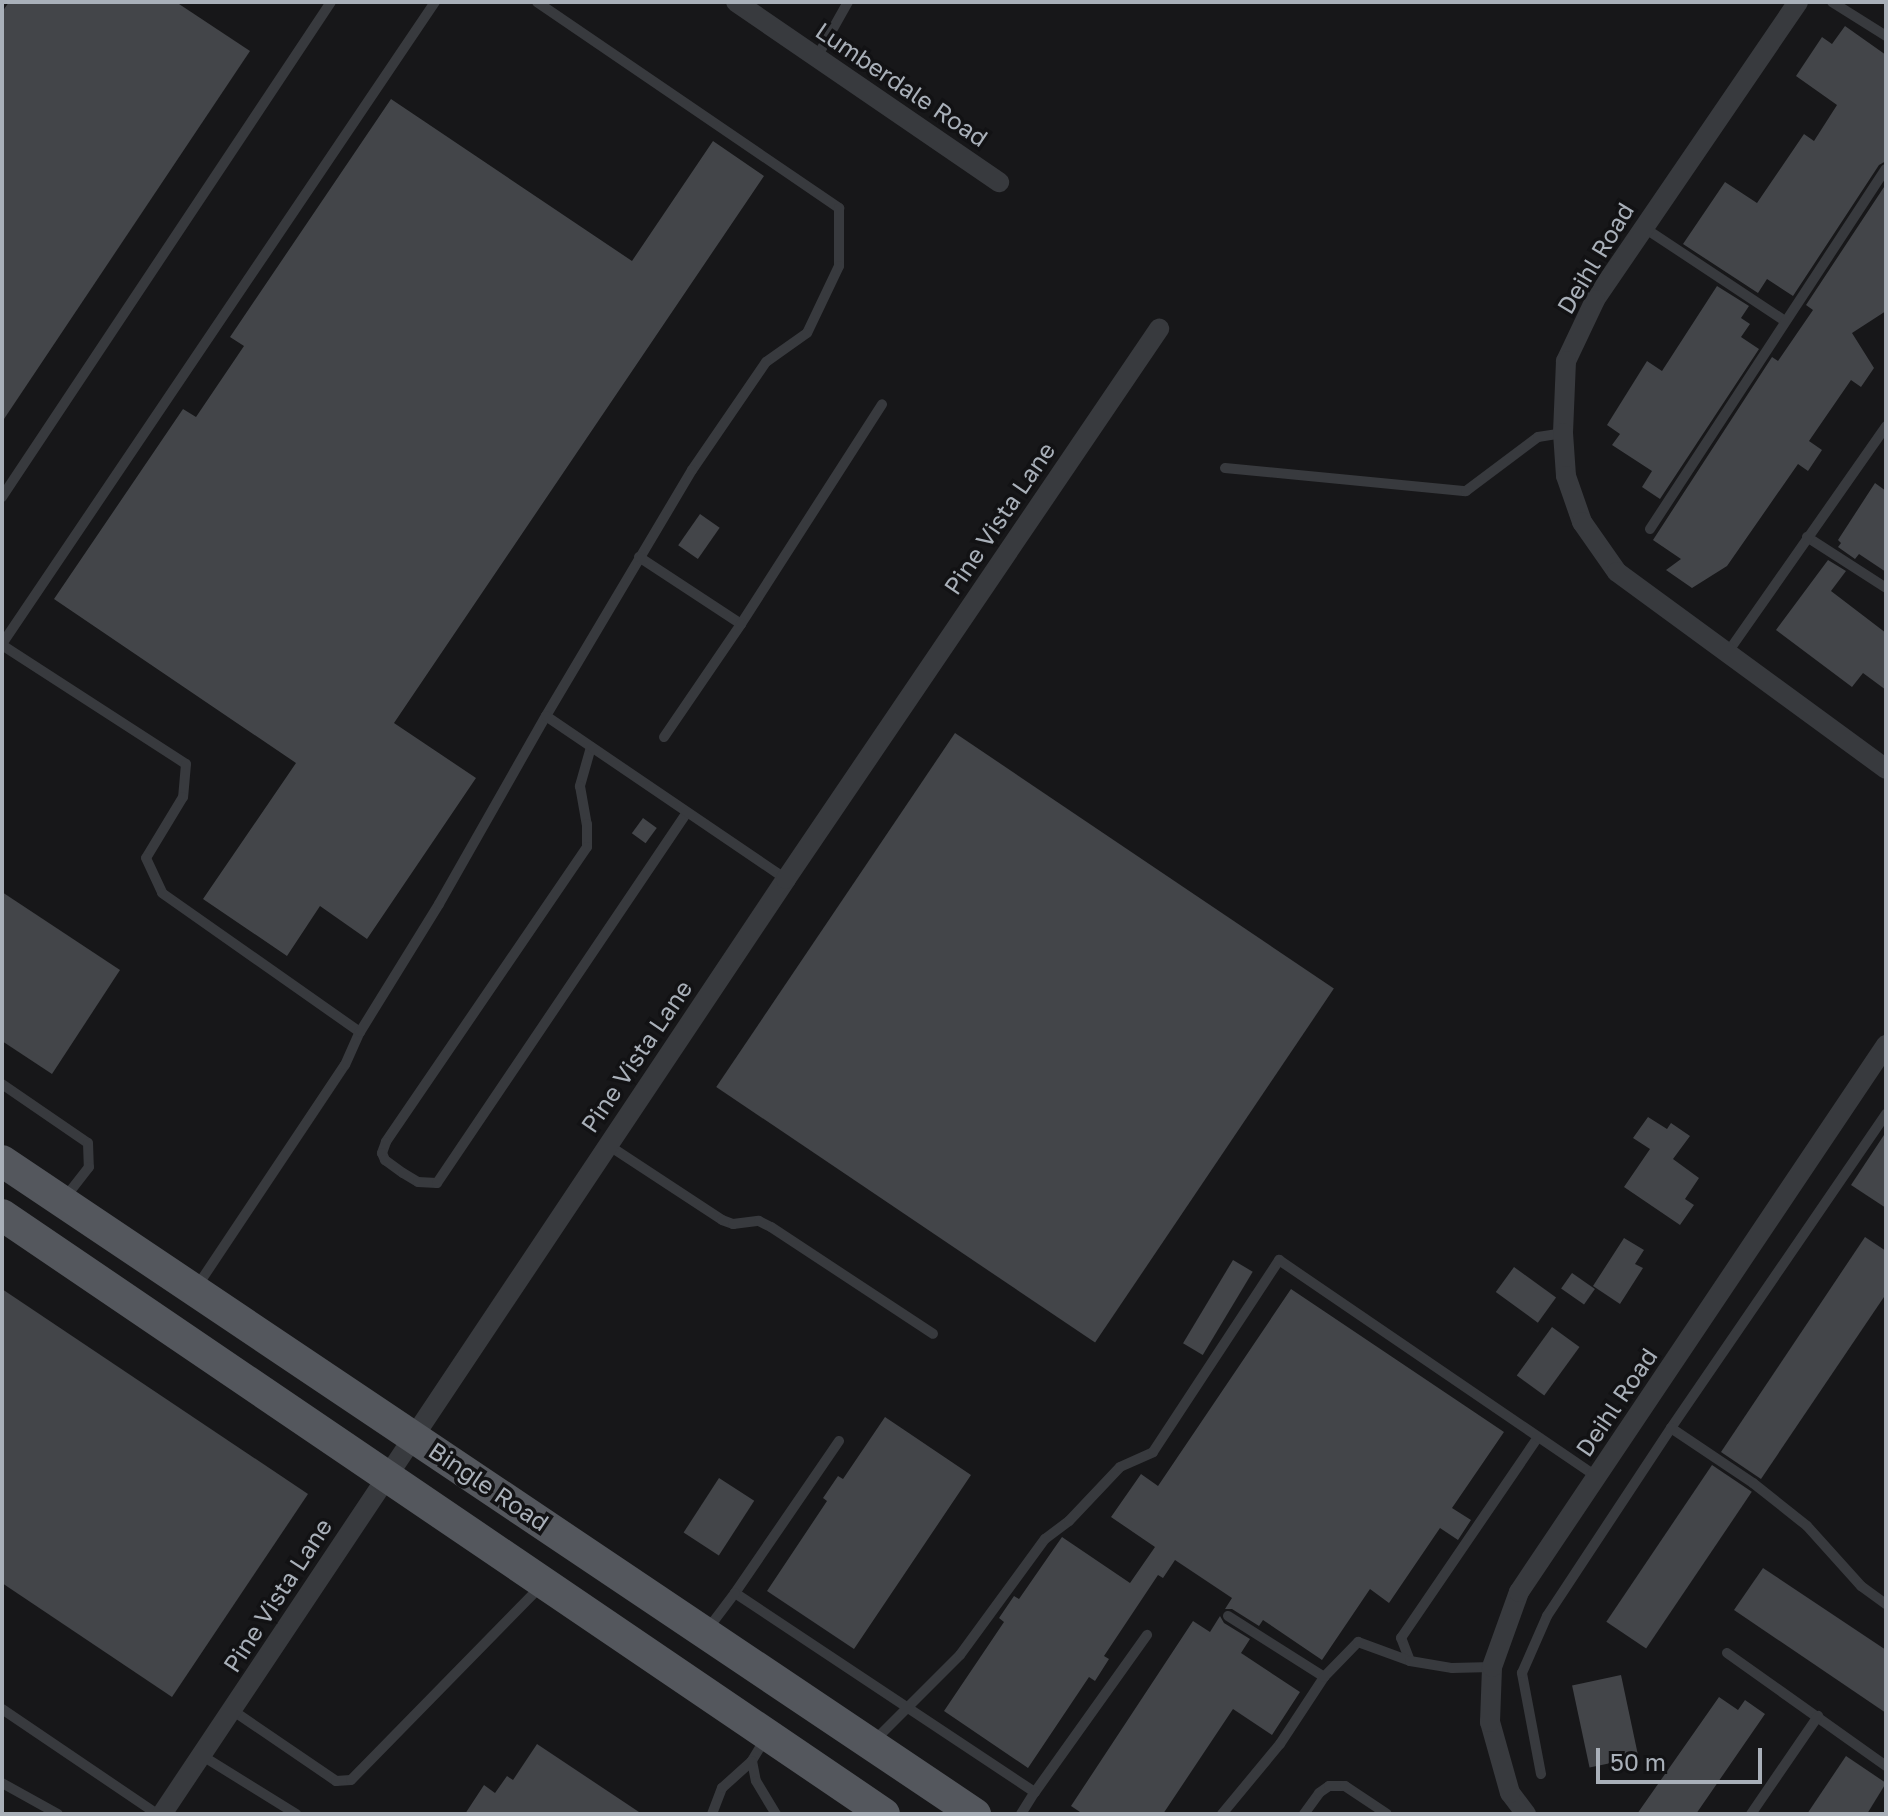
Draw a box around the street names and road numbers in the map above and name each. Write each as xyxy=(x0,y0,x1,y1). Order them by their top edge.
street label: Lumberdale Road xyxy=(811,16,993,152)
street label: Deihl Road xyxy=(1551,197,1639,319)
street label: Pine Vista Lane xyxy=(937,436,1061,600)
street label: Pine Vista Lane xyxy=(574,974,698,1138)
street label: Deihl Road xyxy=(1569,1342,1663,1462)
street label: Bingle Road xyxy=(424,1435,554,1537)
street label: Pine Vista Lane xyxy=(217,1513,337,1677)

